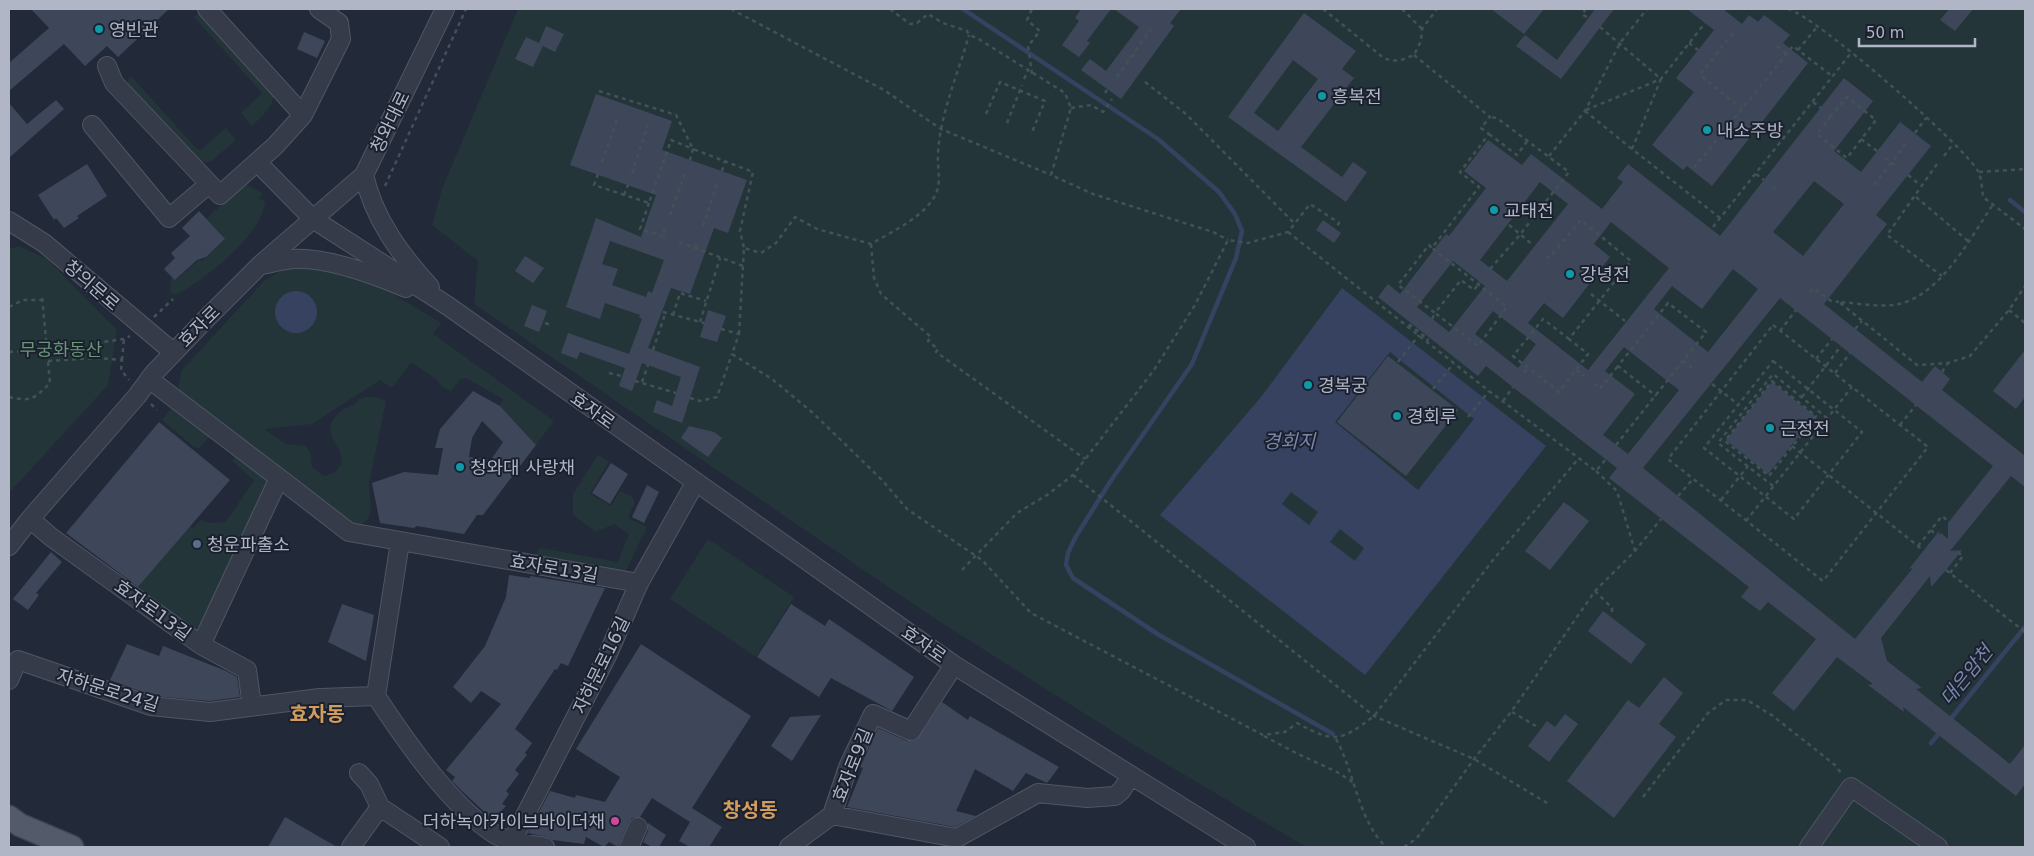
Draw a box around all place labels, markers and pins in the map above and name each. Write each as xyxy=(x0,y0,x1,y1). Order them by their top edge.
place label: 영빈관 xyxy=(109,19,159,40)
marker: 영빈관 xyxy=(93,23,105,35)
place label: 흥복전 xyxy=(1332,86,1382,107)
marker: 흥복전 xyxy=(1316,90,1328,102)
place label: 내소주방 xyxy=(1717,120,1783,141)
marker: 내소주방 xyxy=(1701,124,1713,136)
place label: 교태전 xyxy=(1504,200,1554,221)
marker: 교태전 xyxy=(1488,204,1500,216)
place label: 강녕전 xyxy=(1580,264,1630,285)
marker: 강녕전 xyxy=(1564,268,1576,280)
place label: 경복궁 xyxy=(1318,375,1368,396)
marker: 경복궁 xyxy=(1302,379,1314,391)
place label: 경회루 xyxy=(1407,406,1457,427)
marker: 경회루 xyxy=(1391,410,1403,422)
place label: 근정전 xyxy=(1780,418,1830,439)
marker: 근정전 xyxy=(1764,422,1776,434)
place label: 청와대 사랑채 xyxy=(470,457,575,478)
marker: 청와대 사랑채 xyxy=(454,461,466,473)
place label: 청운파출소 xyxy=(207,534,290,555)
marker: 청운파출소 xyxy=(191,538,203,550)
place label: 더하녹아카이브바이더채 xyxy=(423,811,605,832)
marker: 더하녹아카이브바이더채 xyxy=(609,815,621,827)

